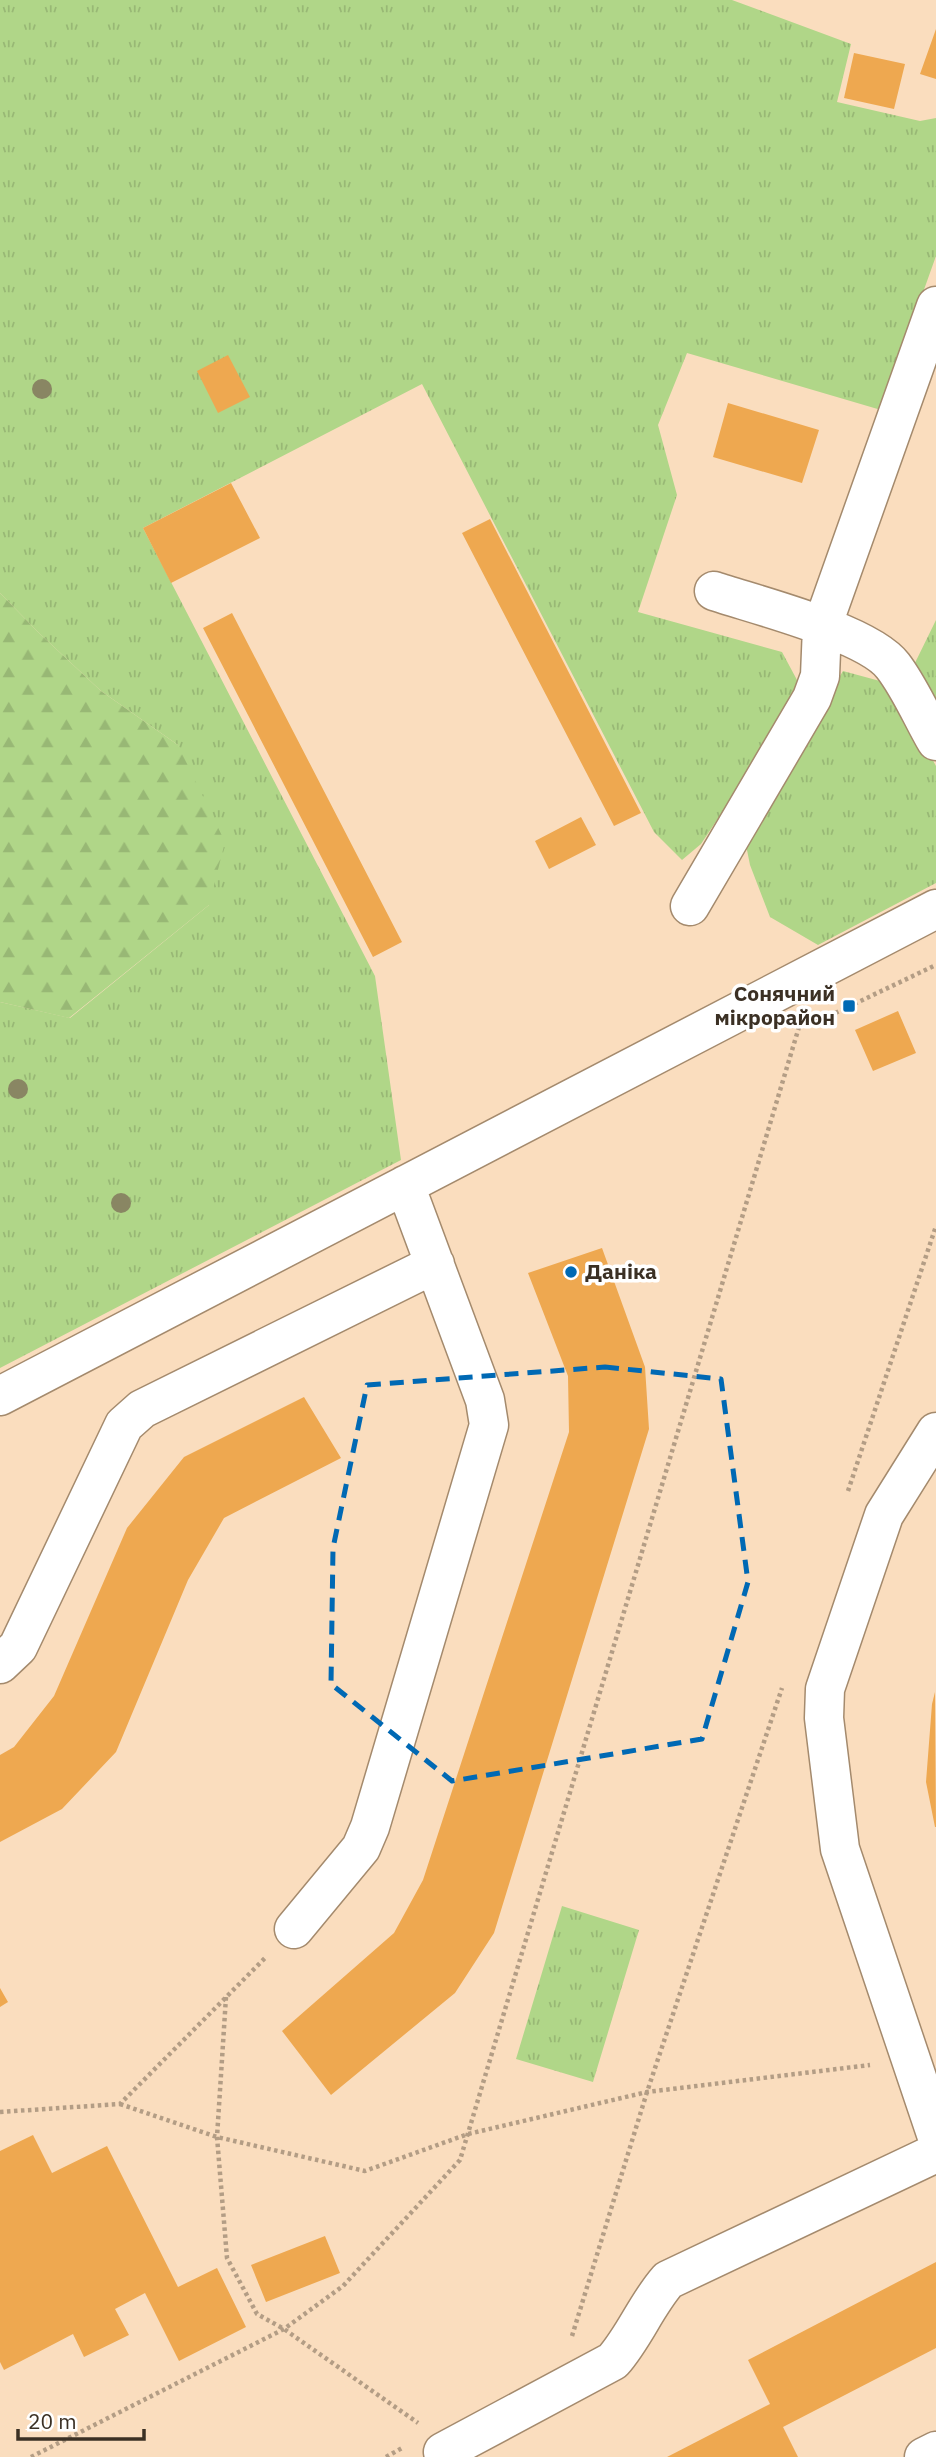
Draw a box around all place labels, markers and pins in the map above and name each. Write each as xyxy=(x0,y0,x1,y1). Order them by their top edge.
place label: Сонячний мікрорайон xyxy=(714,979,835,1031)
marker: Сонячний мікрорайон xyxy=(841,998,857,1014)
place label: Даніка xyxy=(585,1257,657,1285)
marker: Даніка xyxy=(563,1264,579,1280)

